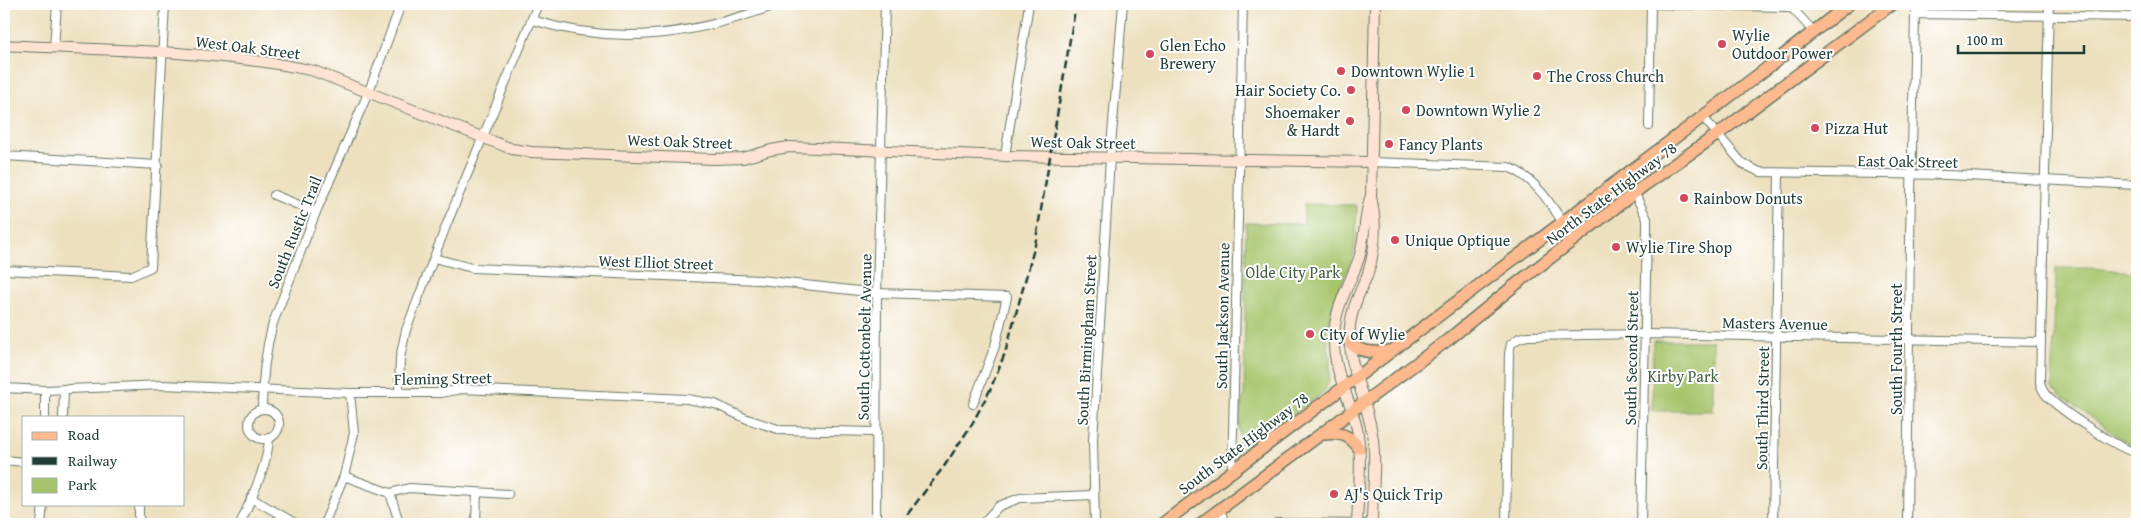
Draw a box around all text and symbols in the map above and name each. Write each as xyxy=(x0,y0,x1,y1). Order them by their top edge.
scale bar xyxy=(1958,22,2085,54)
place label: Wylie Outdoor Power xyxy=(1732,23,1833,65)
street label: West Oak Street xyxy=(194,29,302,65)
text: 100 m xyxy=(1966,29,2004,50)
place label: Glen Echo Brewery xyxy=(1160,33,1226,75)
marker: Wylie Outdoor Power xyxy=(1716,38,1728,50)
marker: Glen Echo Brewery xyxy=(1144,48,1156,60)
place label: Downtown Wylie 1 xyxy=(1351,59,1476,83)
place label: The Cross Church xyxy=(1547,64,1664,88)
marker: Downtown Wylie 1 xyxy=(1335,65,1347,77)
marker: The Cross Church xyxy=(1531,70,1543,82)
place label: Hair Society Co. xyxy=(1235,78,1341,102)
marker: Hair Society Co. xyxy=(1345,84,1357,96)
place label: Downtown Wylie 2 xyxy=(1416,98,1541,122)
place label: Shoemaker & Hardt xyxy=(1265,100,1340,142)
marker: Downtown Wylie 2 xyxy=(1400,104,1412,116)
marker: Shoemaker & Hardt xyxy=(1344,115,1356,127)
place label: Pizza Hut xyxy=(1825,116,1888,140)
marker: Pizza Hut xyxy=(1809,122,1821,134)
street label: West Oak Street xyxy=(627,127,733,155)
street label: West Oak Street xyxy=(1030,129,1136,155)
place label: Fancy Plants xyxy=(1399,132,1483,156)
street label: North State Highway 78 xyxy=(1540,135,1682,250)
marker: Fancy Plants xyxy=(1383,138,1395,150)
street label: East Oak Street xyxy=(1858,148,1959,174)
street label: South Rustic Trail xyxy=(260,172,328,292)
place label: Rainbow Donuts xyxy=(1694,186,1803,210)
marker: Rainbow Donuts xyxy=(1678,192,1690,204)
place label: Unique Optique xyxy=(1405,228,1510,252)
marker: Unique Optique xyxy=(1389,234,1401,246)
place label: Wylie Tire Shop xyxy=(1626,235,1732,259)
marker: Wylie Tire Shop xyxy=(1610,241,1622,253)
street label: South Jackson Avenue xyxy=(1209,243,1235,389)
street label: West Elliot Street xyxy=(598,248,714,276)
street label: South Cottonbelt Avenue xyxy=(851,253,877,421)
street label: South Birmingham Street xyxy=(1070,254,1102,426)
park label: Olde City Park xyxy=(1246,260,1341,284)
street label: South Fourth Street xyxy=(1884,283,1908,415)
street label: South Second Street xyxy=(1618,290,1644,426)
street label: Masters Avenue xyxy=(1722,310,1828,336)
place label: City of Wylie xyxy=(1320,322,1405,346)
marker: City of Wylie xyxy=(1304,328,1316,340)
street label: South Third Street xyxy=(1749,345,1775,470)
park label: Kirby Park xyxy=(1647,364,1719,388)
street label: Fleming Street xyxy=(394,365,493,391)
street label: South State Highway 78 xyxy=(1173,386,1314,500)
legend xyxy=(22,416,185,506)
text: Road xyxy=(68,424,99,445)
text: Railway xyxy=(68,450,118,471)
text: Park xyxy=(68,474,97,495)
place label: AJ's Quick Trip xyxy=(1344,482,1443,506)
marker: AJ's Quick Trip xyxy=(1328,488,1340,500)

